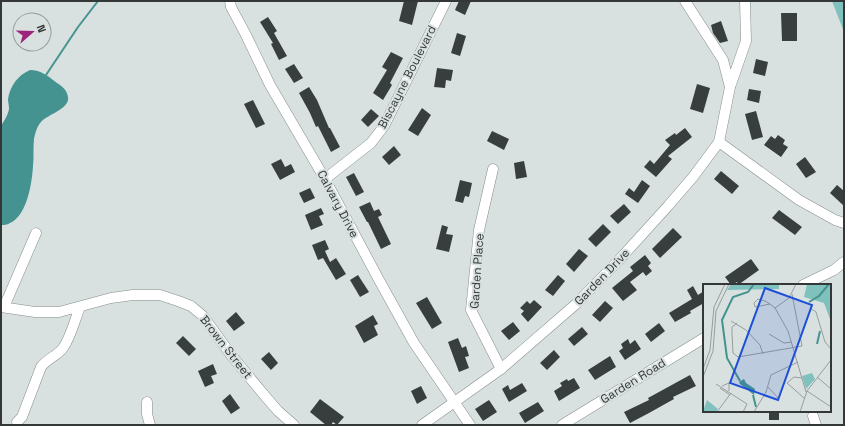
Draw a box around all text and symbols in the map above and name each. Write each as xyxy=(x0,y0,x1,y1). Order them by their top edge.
north arrow xyxy=(12,12,52,52)
text: N xyxy=(34,23,49,34)
street label: Biscayne Boulevard xyxy=(374,23,440,131)
street label: Calvary Drive xyxy=(313,167,363,241)
street label: Garden Place xyxy=(466,233,488,309)
street label: Garden Drive xyxy=(571,245,633,309)
inset map xyxy=(703,284,831,412)
street label: Brown Street xyxy=(196,312,256,382)
street label: Garden Road xyxy=(597,355,669,407)

